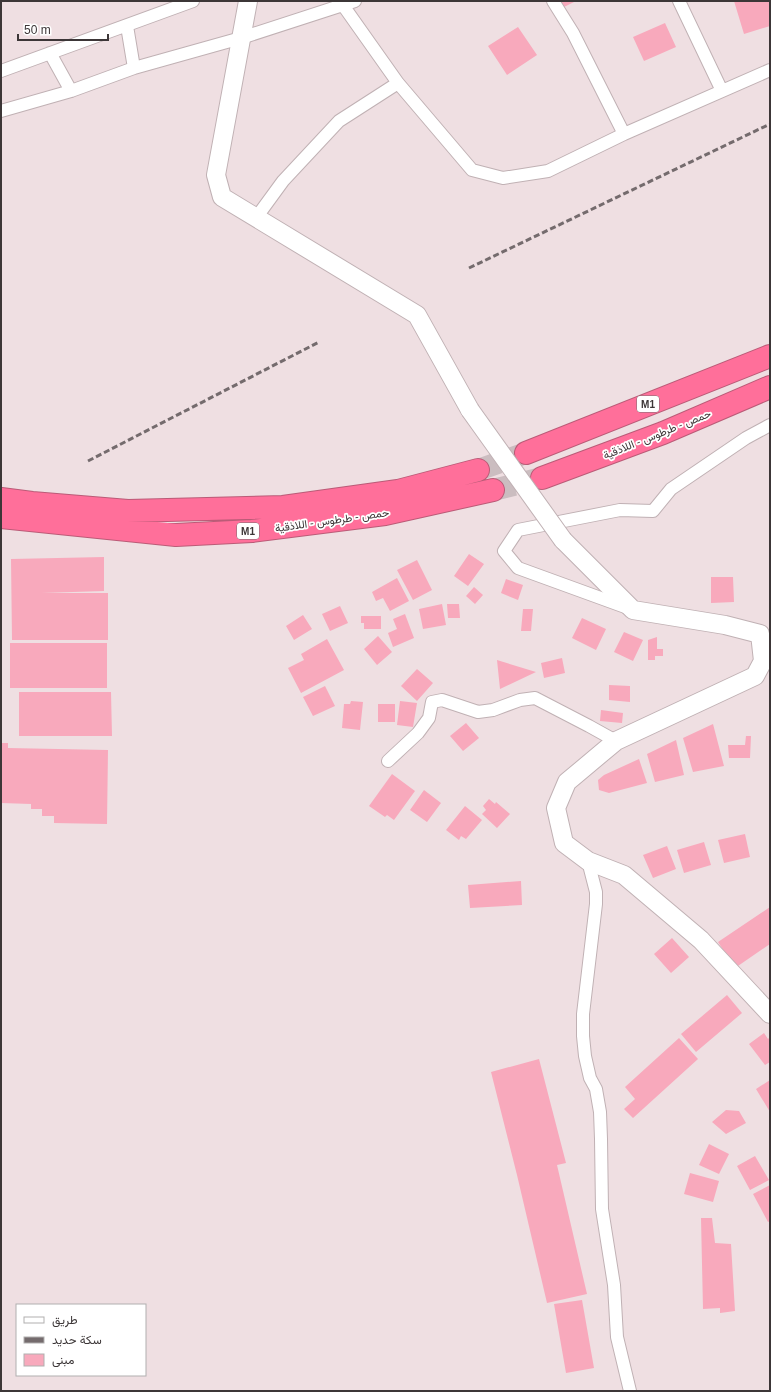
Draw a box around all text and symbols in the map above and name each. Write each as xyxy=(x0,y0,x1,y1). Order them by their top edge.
scale bar xyxy=(18,16,108,42)
text: 50 m xyxy=(24,23,51,37)
road number: M1 xyxy=(637,396,659,412)
street label: حمص - طرطوس - اللاذقية xyxy=(601,407,713,462)
street label: حمص - طرطوس - اللاذقية xyxy=(274,506,390,535)
road number: M1 xyxy=(237,523,259,539)
legend xyxy=(16,1304,146,1376)
text: طريق xyxy=(52,1313,78,1328)
text: سكة حديد xyxy=(52,1333,102,1347)
text: مبنى xyxy=(52,1353,74,1368)

